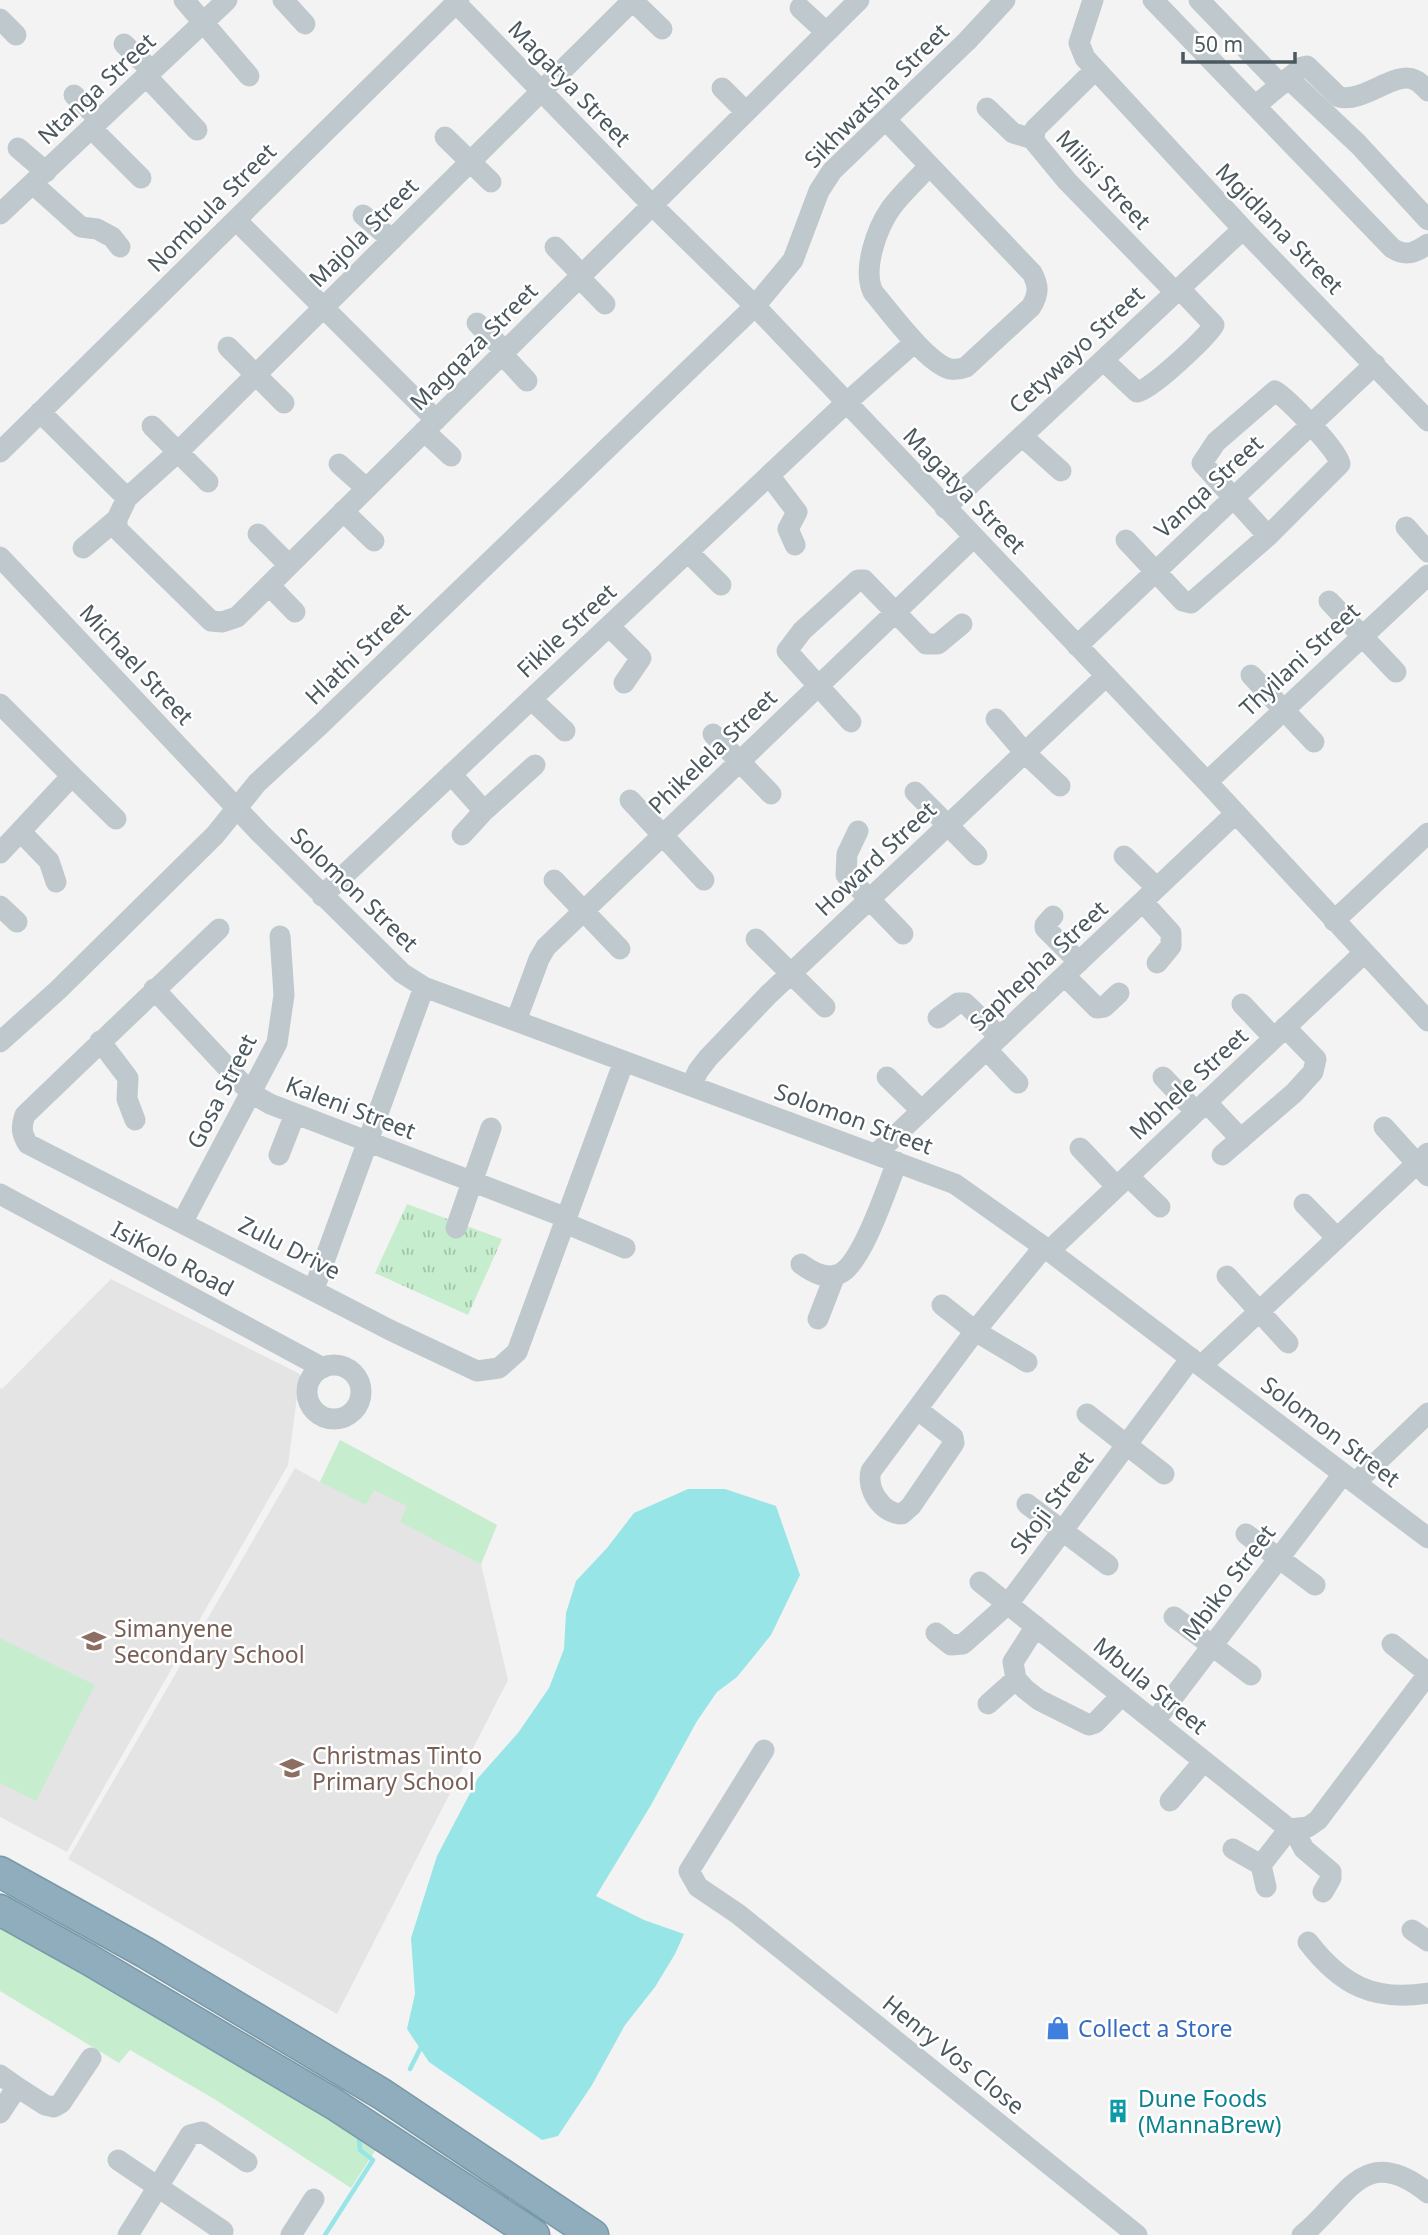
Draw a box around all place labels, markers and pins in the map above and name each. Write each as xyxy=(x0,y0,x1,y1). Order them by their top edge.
place label: Simanyene Secondary School xyxy=(114,1612,305,1670)
school or university icon: Simanyene Secondary School xyxy=(80,1627,108,1655)
place label: Christmas Tinto Primary School xyxy=(312,1739,482,1797)
school or university icon: Christmas Tinto Primary School xyxy=(278,1754,306,1782)
place label: Collect a Store xyxy=(1078,2012,1232,2044)
shop icon: Collect a Store xyxy=(1044,2014,1072,2042)
place label: Dune Foods (MannaBrew) xyxy=(1138,2082,1281,2140)
building icon: Dune Foods (MannaBrew) xyxy=(1104,2097,1132,2125)

